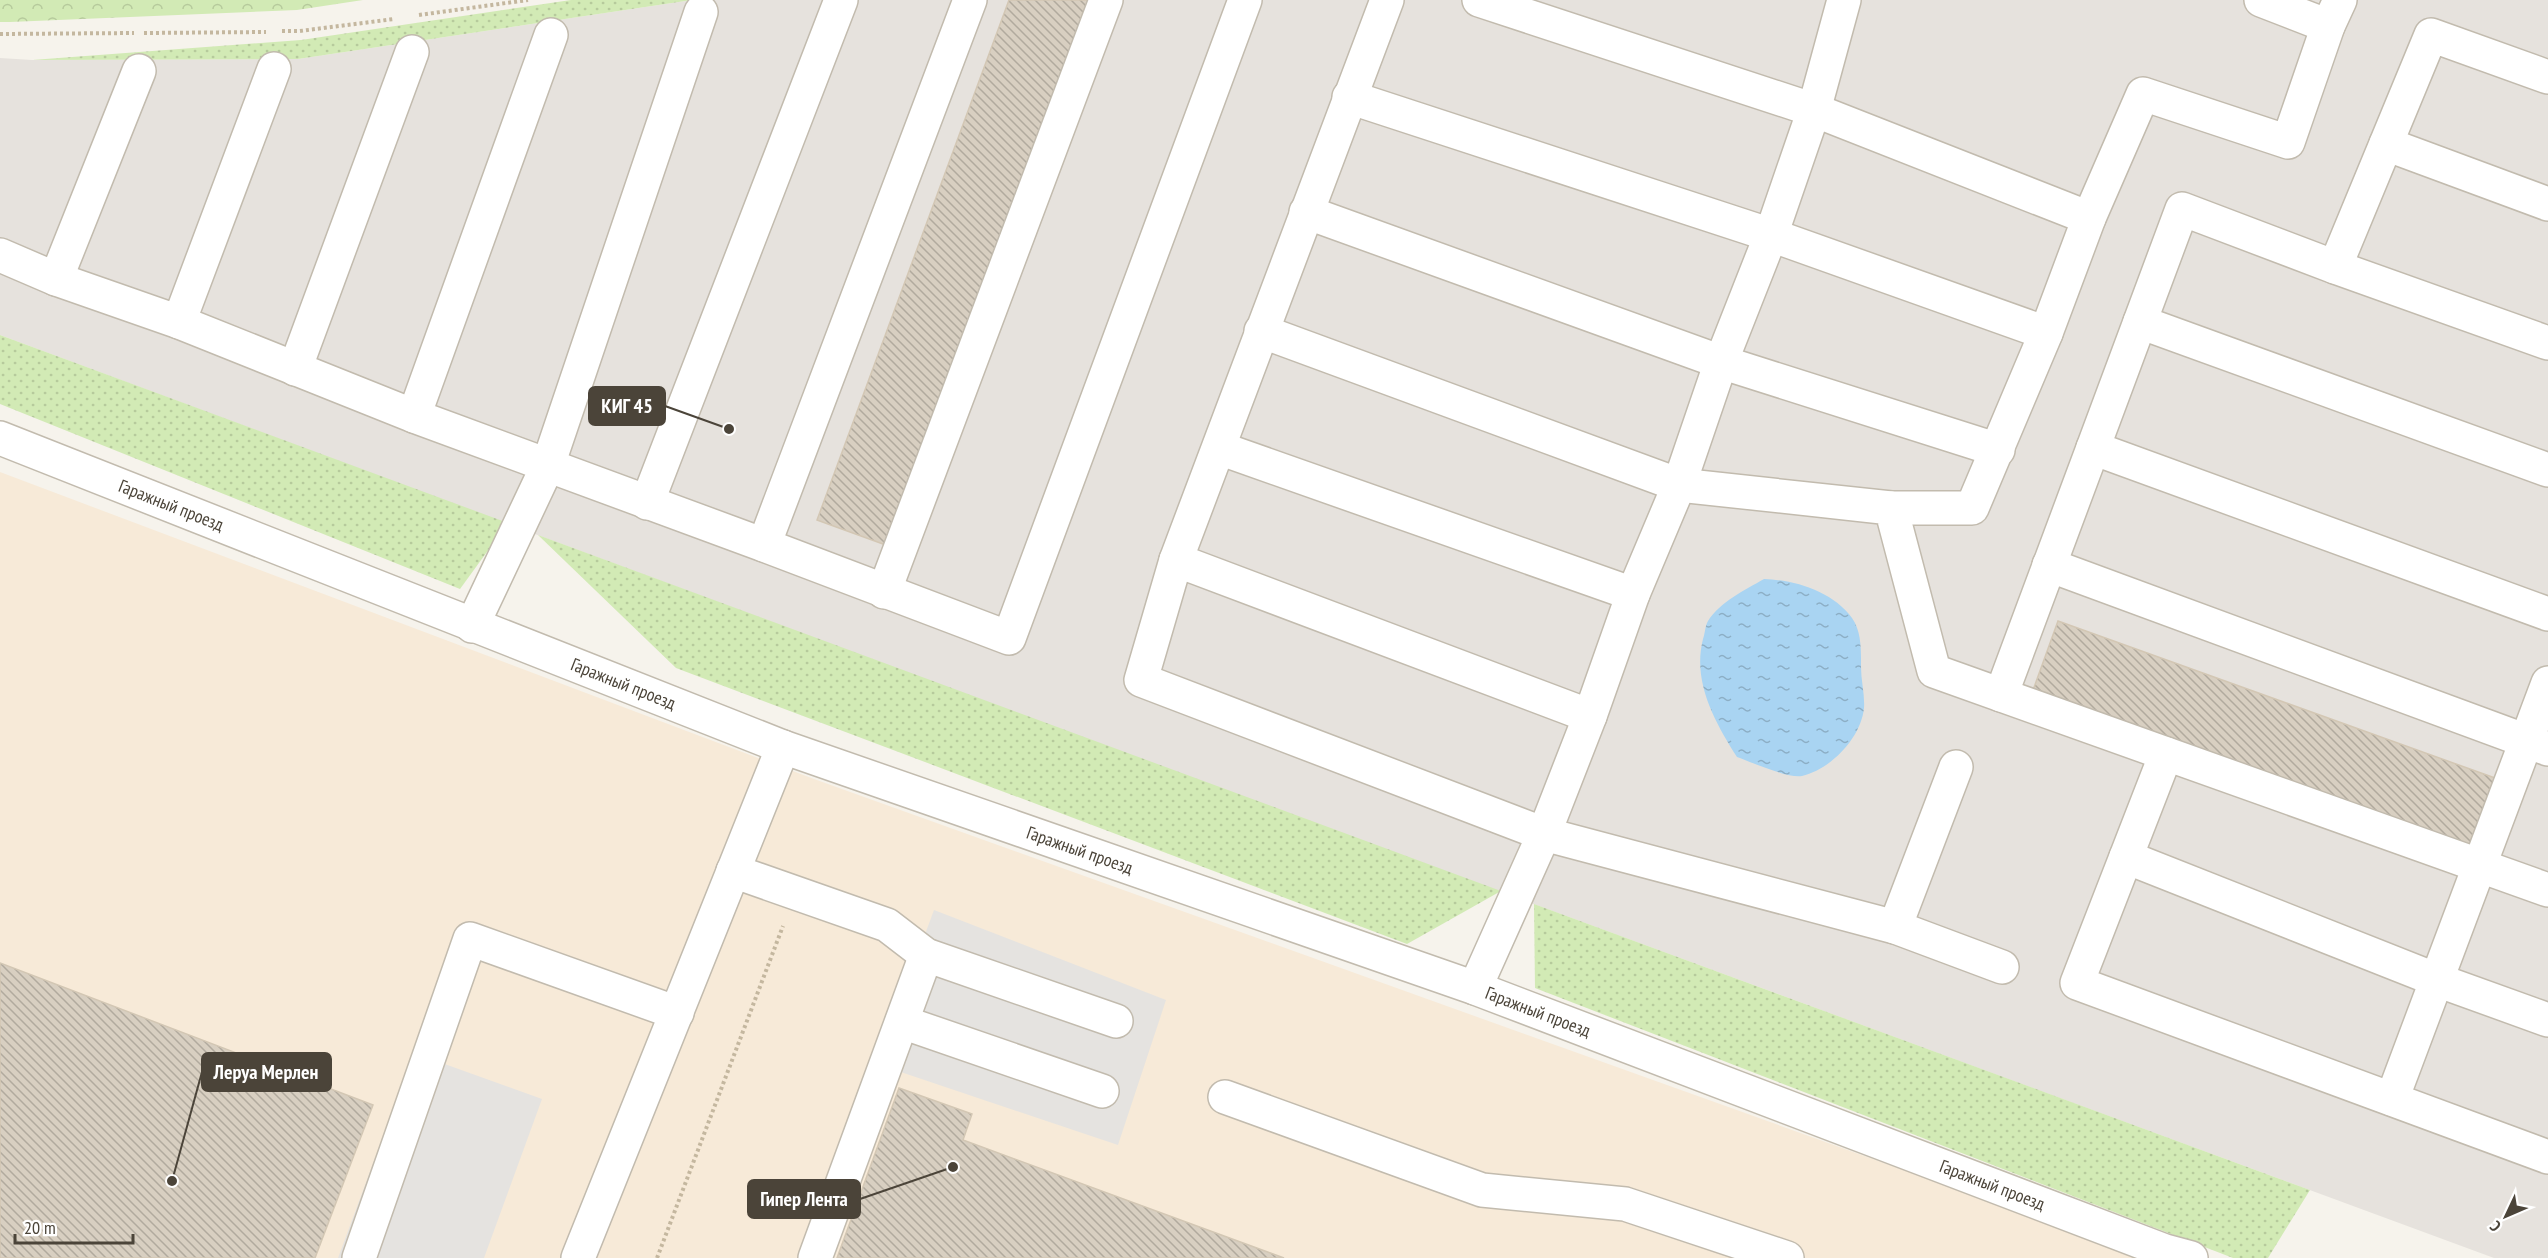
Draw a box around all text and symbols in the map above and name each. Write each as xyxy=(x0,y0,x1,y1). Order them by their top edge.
callout: КИГ 45 xyxy=(589,387,665,425)
text: КИГ 45 xyxy=(601,393,653,419)
street label: Гаражный проезд xyxy=(115,474,227,536)
street label: Гаражный проезд xyxy=(568,652,679,715)
street label: Гаражный проезд xyxy=(1024,821,1136,879)
street label: Гаражный проезд xyxy=(1482,981,1594,1042)
callout: Леруа Мерлен xyxy=(202,1053,331,1091)
text: Леруа Мерлен xyxy=(213,1059,319,1085)
street label: Гаражный проезд xyxy=(1936,1154,2048,1215)
callout: Гипер Лента xyxy=(748,1180,860,1218)
text: Гипер Лента xyxy=(760,1186,848,1212)
north arrow xyxy=(2476,1186,2536,1246)
scale bar xyxy=(15,1207,134,1245)
text: 20 m xyxy=(24,1216,56,1239)
text: С xyxy=(2485,1216,2505,1236)

